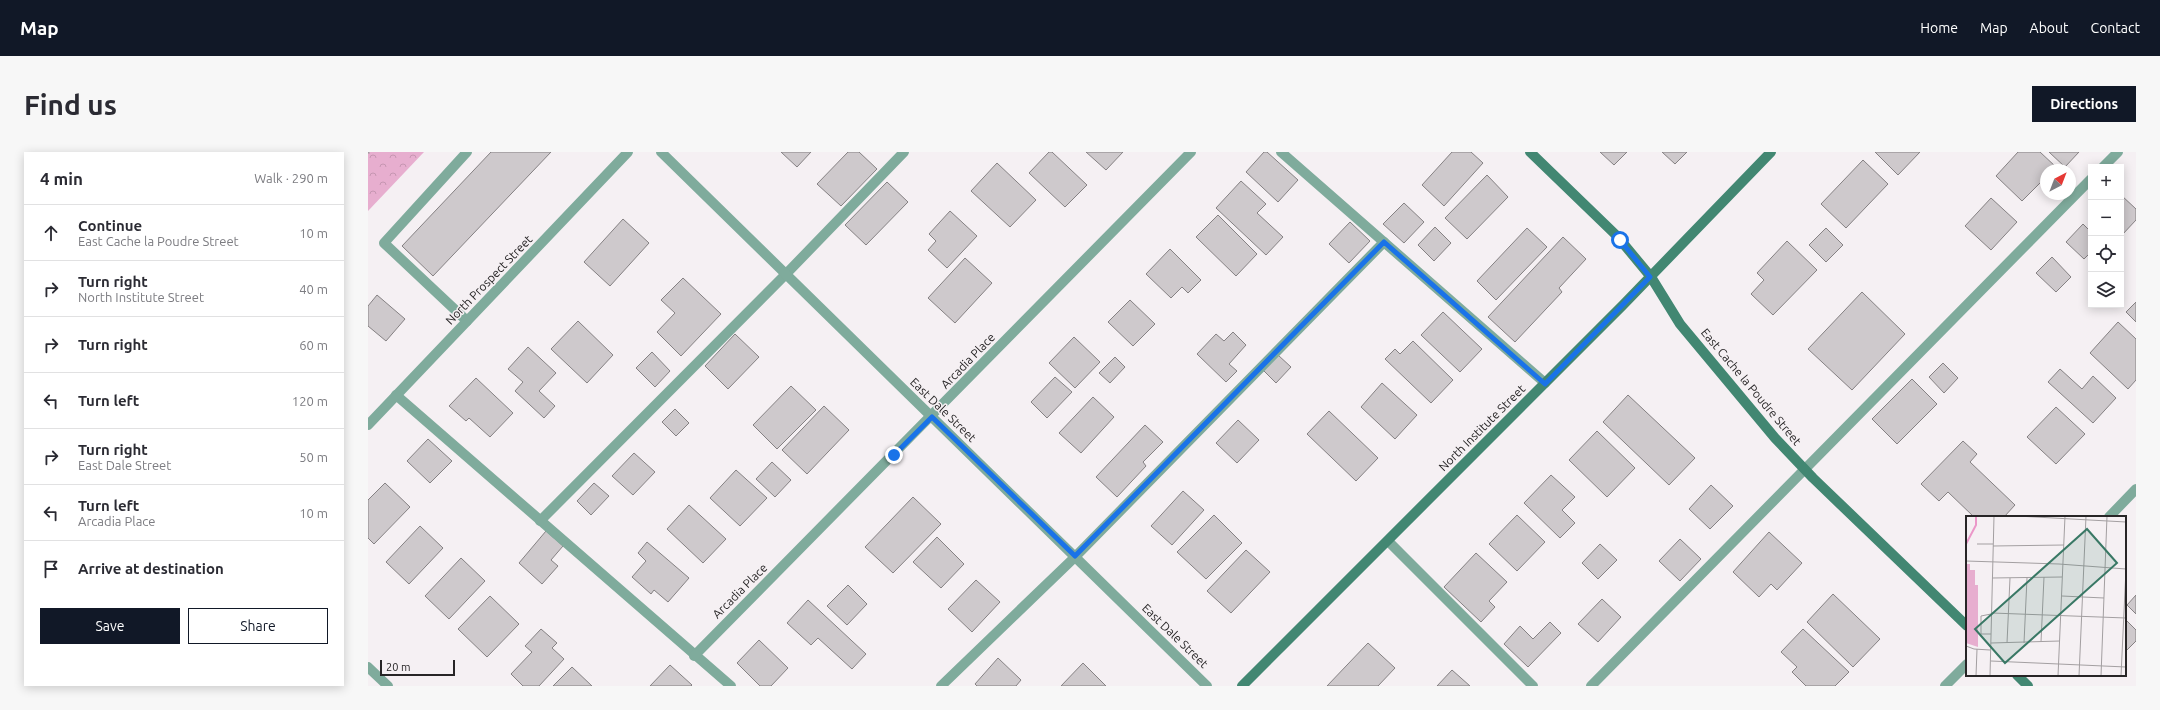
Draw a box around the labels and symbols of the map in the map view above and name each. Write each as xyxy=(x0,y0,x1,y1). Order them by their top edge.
north arrow xyxy=(2040,164,2076,200)
route start xyxy=(1611,231,1629,249)
street label: North Prospect Street xyxy=(443,232,535,327)
street label: East Cache la Poudre Street xyxy=(1699,326,1804,448)
street label: Arcadia Place xyxy=(938,330,997,391)
street label: East Dale Street xyxy=(908,375,979,444)
street label: North Institute Street xyxy=(1436,382,1528,473)
route end xyxy=(885,446,903,464)
inset map xyxy=(1966,516,2126,676)
street label: Arcadia Place xyxy=(710,561,770,621)
street label: East Dale Street xyxy=(1140,601,1211,670)
scale bar xyxy=(380,658,455,677)

